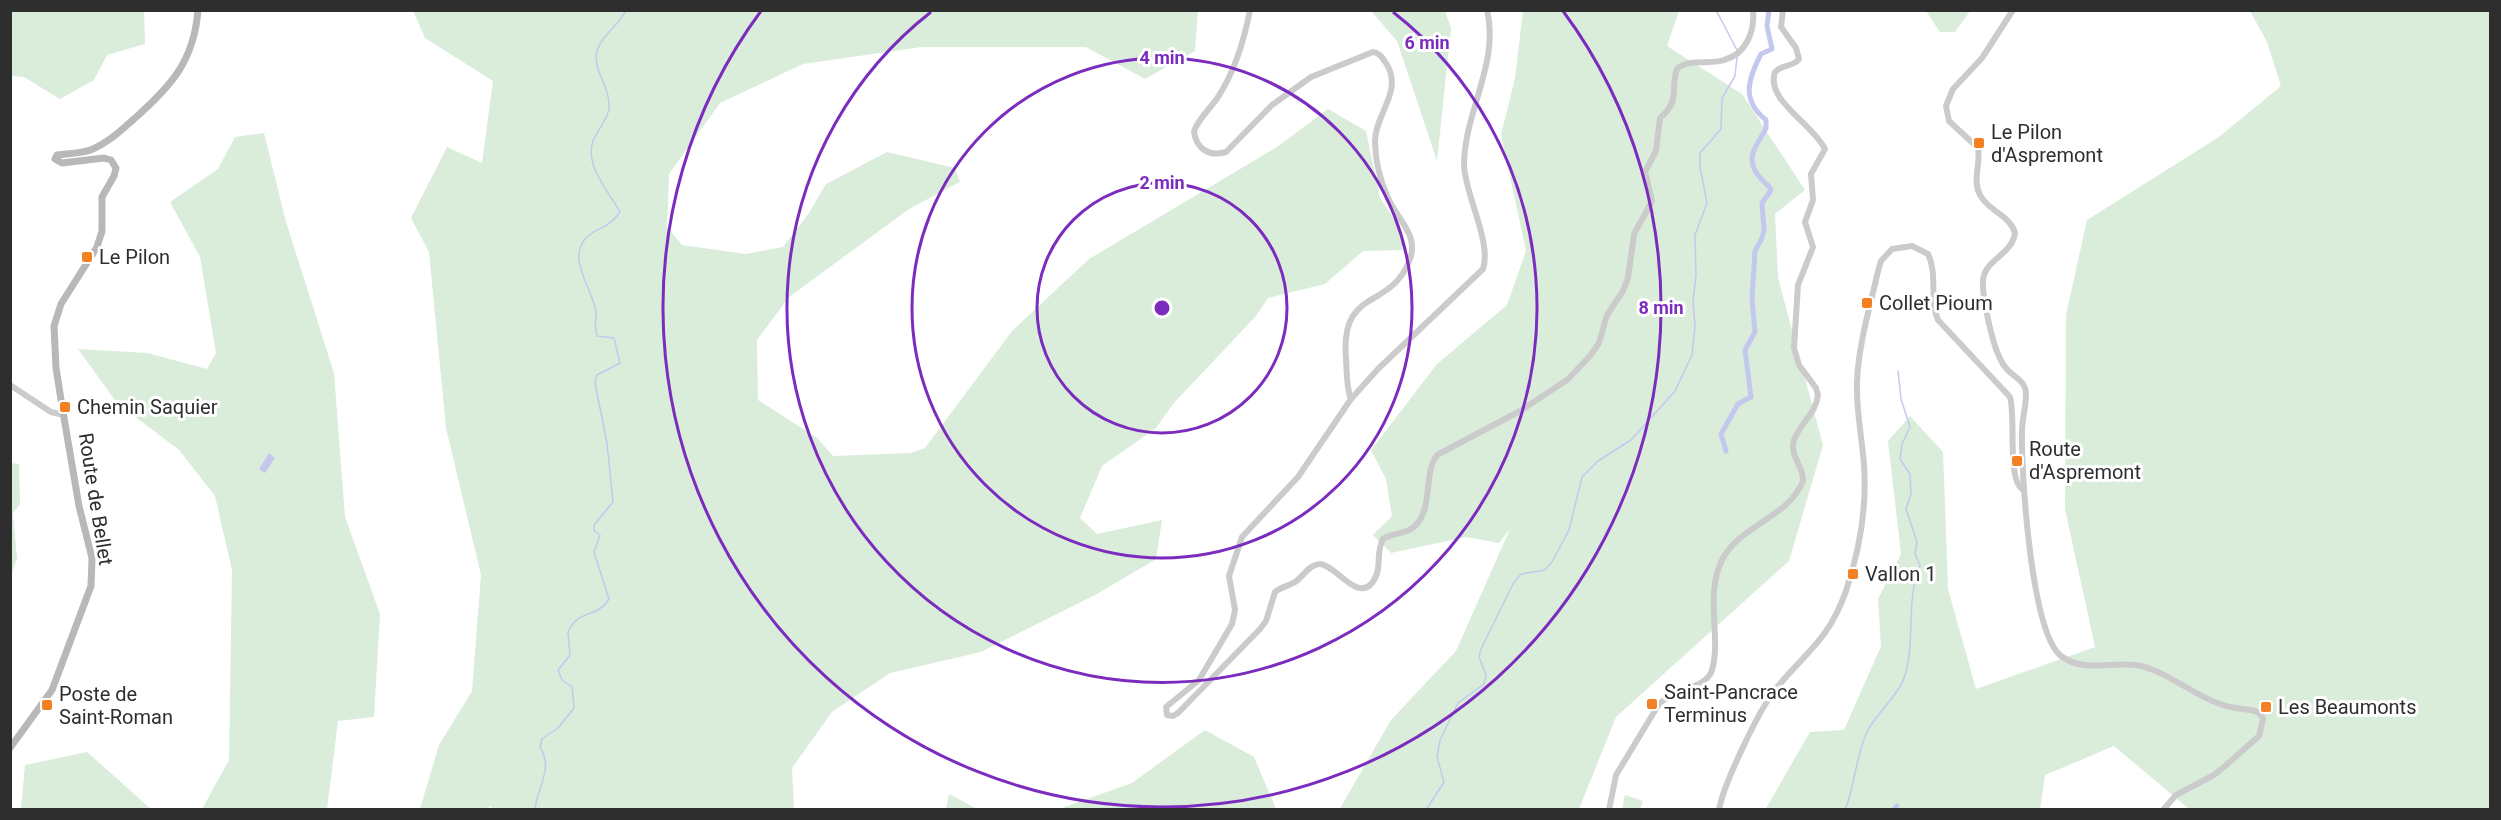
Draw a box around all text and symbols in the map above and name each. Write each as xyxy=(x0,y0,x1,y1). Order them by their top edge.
text: 6 min xyxy=(1404,32,1450,53)
text: 4 min xyxy=(1139,47,1185,68)
place label: Le Pilon d'Aspremont xyxy=(1991,120,2103,167)
marker: Le Pilon d'Aspremont xyxy=(1972,136,1986,150)
text: 2 min xyxy=(1139,172,1185,193)
place label: Le Pilon xyxy=(99,245,170,269)
marker: Le Pilon xyxy=(80,250,94,264)
place label: Collet Pioum xyxy=(1879,291,1993,315)
marker: Collet Pioum xyxy=(1860,296,1874,310)
text: 8 min xyxy=(1638,297,1684,318)
centre of rings xyxy=(1152,298,1172,318)
place label: Chemin Saquier xyxy=(77,395,218,419)
marker: Chemin Saquier xyxy=(58,400,72,414)
street label: Route de Bellet xyxy=(74,431,118,567)
place label: Route d'Aspremont xyxy=(2029,437,2141,484)
marker: Route d'Aspremont xyxy=(2010,454,2024,468)
place label: Vallon 1 xyxy=(1865,562,1937,586)
marker: Vallon 1 xyxy=(1846,567,1860,581)
place label: Saint-Pancrace Terminus xyxy=(1664,680,1798,727)
place label: Poste de Saint-Roman xyxy=(59,682,173,729)
place label: Les Beaumonts xyxy=(2278,695,2417,719)
marker: Saint-Pancrace Terminus xyxy=(1645,697,1659,711)
marker: Poste de Saint-Roman xyxy=(40,698,54,712)
marker: Les Beaumonts xyxy=(2259,700,2273,714)

